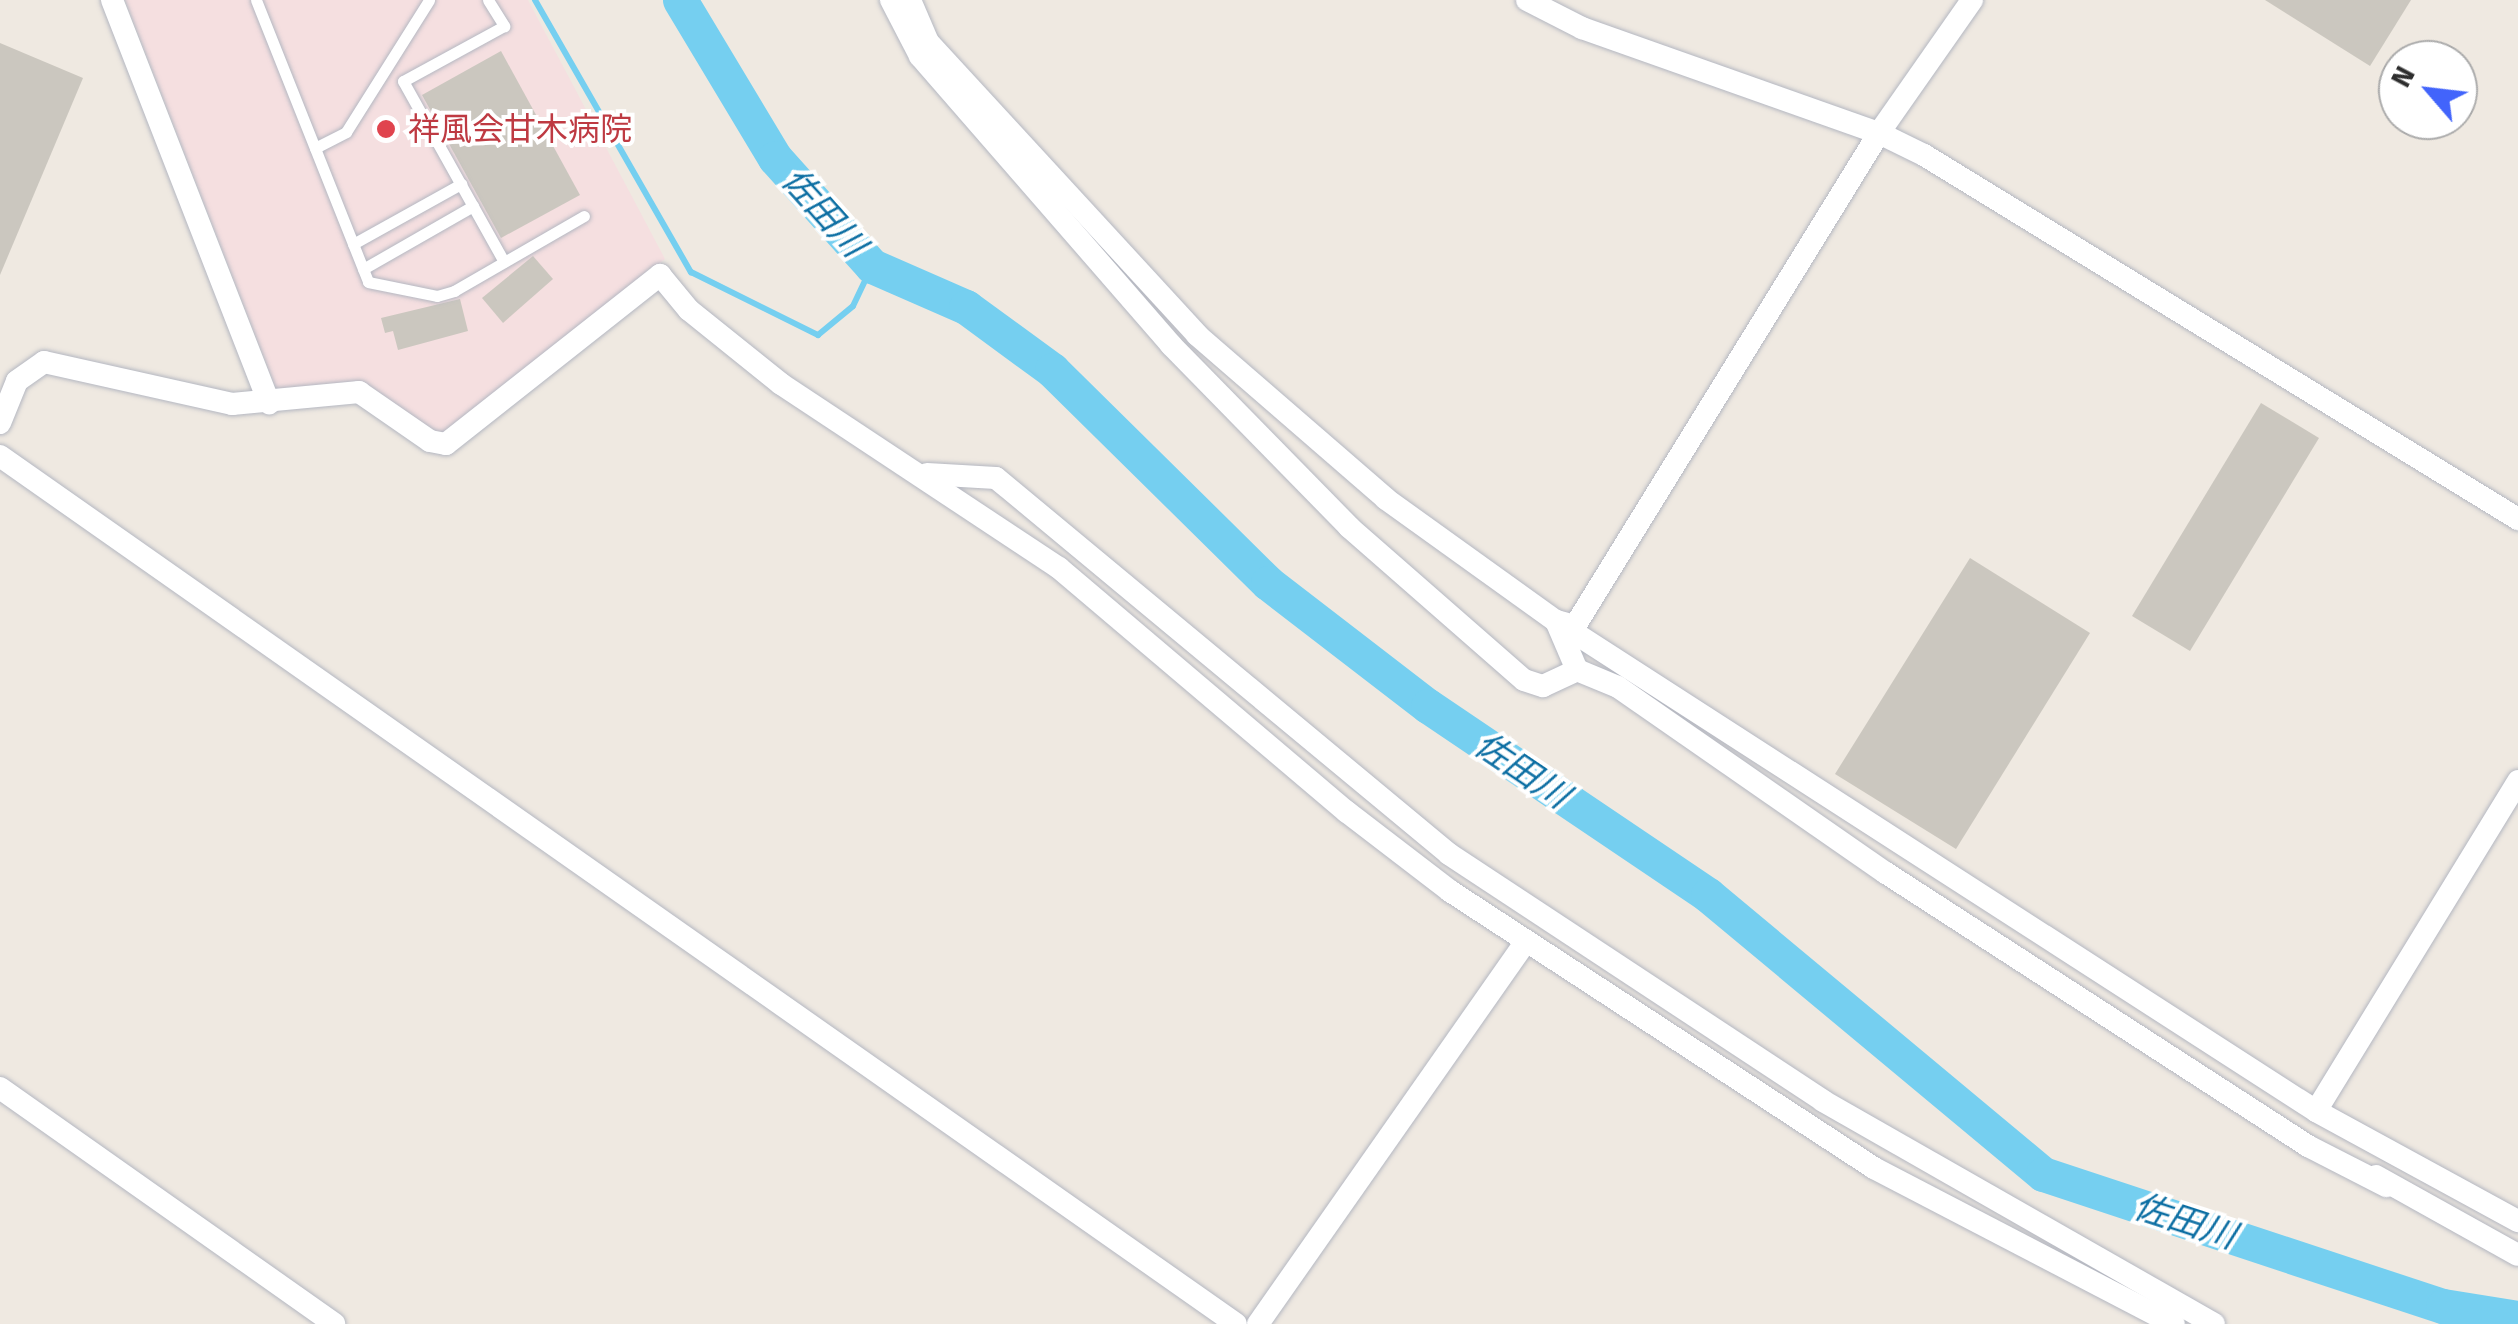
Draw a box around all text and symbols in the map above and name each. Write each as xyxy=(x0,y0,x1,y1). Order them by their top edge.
north arrow xyxy=(2378,40,2478,140)
text: N xyxy=(2384,61,2422,93)
place label: 祥風会甘木病院 xyxy=(408,110,632,148)
marker: 祥風会甘木病院 xyxy=(373,116,399,142)
water label: 佐田川 xyxy=(773,159,875,265)
water label: 佐田川 xyxy=(1467,723,1577,817)
water label: 佐田川 xyxy=(2129,1185,2241,1257)

